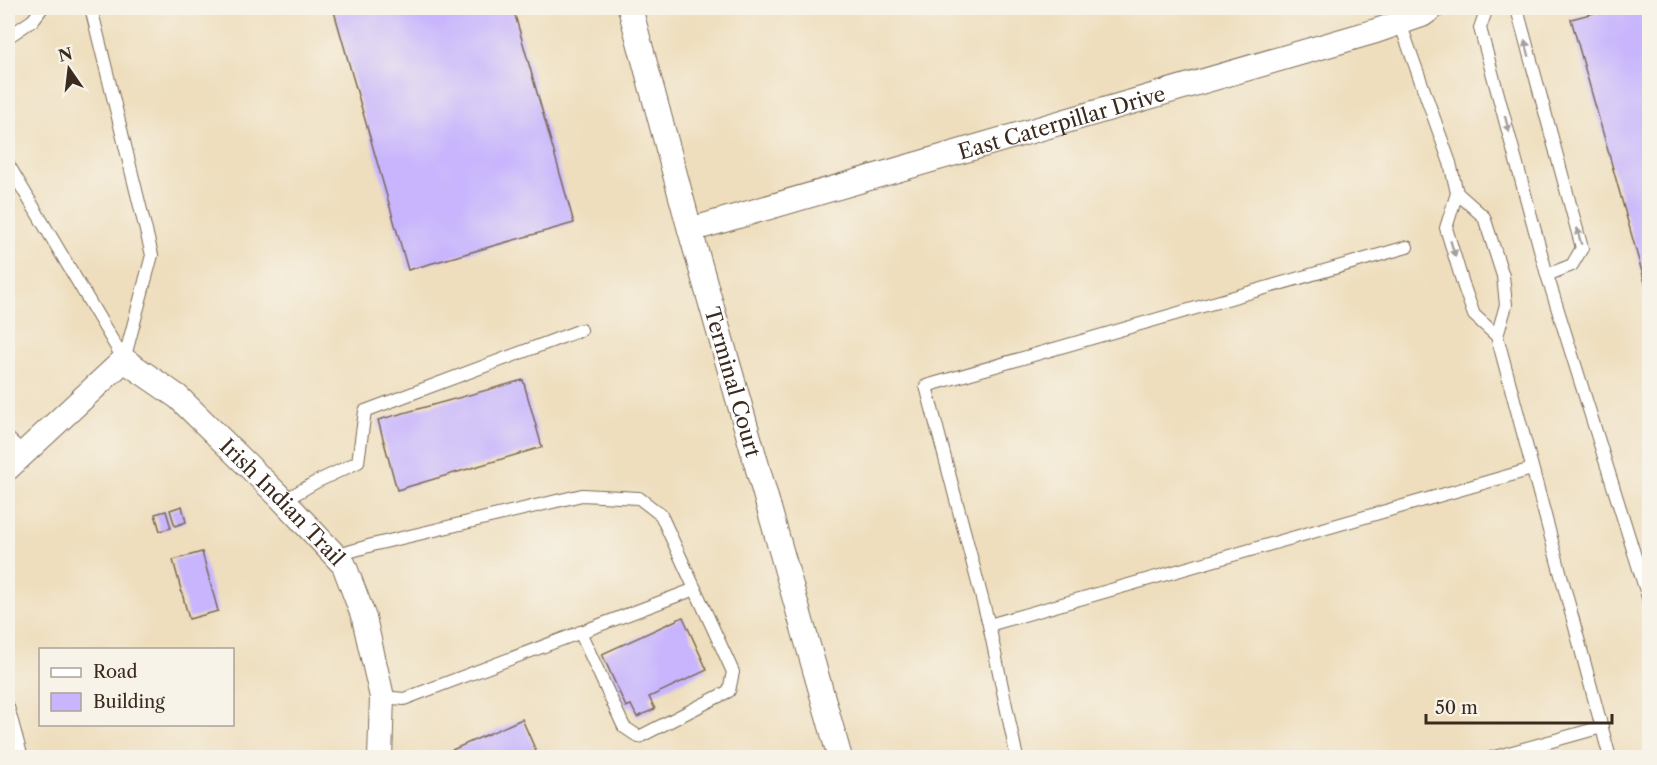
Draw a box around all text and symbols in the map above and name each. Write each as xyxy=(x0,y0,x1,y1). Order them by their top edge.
north arrow xyxy=(39,39,99,99)
one-way arrow xyxy=(1522,39,1532,57)
text: N xyxy=(56,43,75,66)
street label: East Caterpillar Drive xyxy=(955,80,1168,164)
one-way arrow xyxy=(1502,115,1512,134)
one-way arrow xyxy=(1573,227,1583,245)
one-way arrow xyxy=(1448,240,1458,258)
street label: Terminal Court xyxy=(700,304,767,460)
street label: Irish Indian Trail xyxy=(215,433,350,570)
legend xyxy=(39,648,234,726)
text: Road xyxy=(93,661,138,683)
scale bar xyxy=(1426,687,1612,725)
text: Building xyxy=(93,691,165,713)
text: 50 m xyxy=(1435,697,1478,719)

